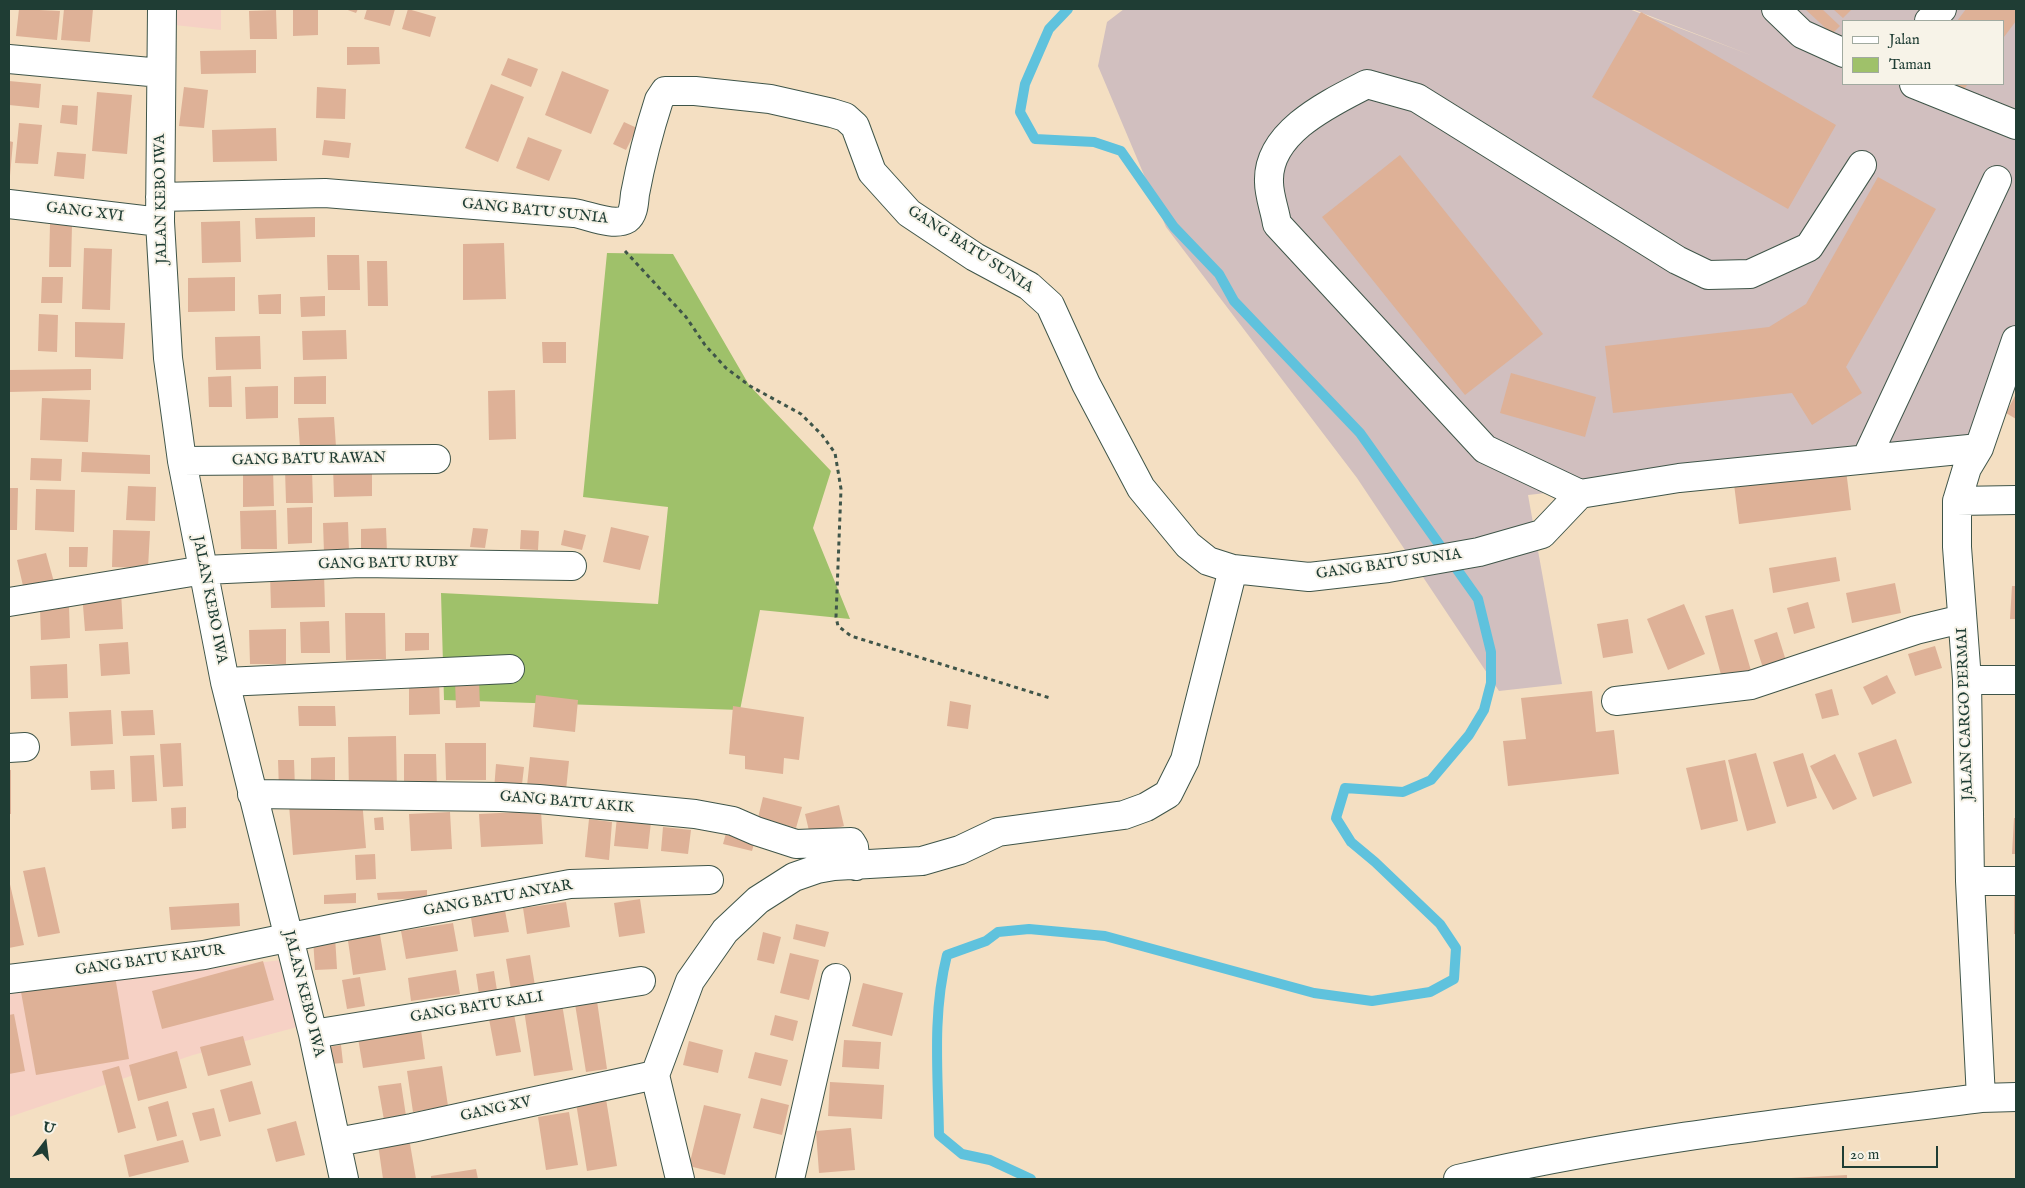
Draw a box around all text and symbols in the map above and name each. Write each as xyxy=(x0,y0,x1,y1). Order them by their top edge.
legend xyxy=(1842,20,2005,85)
text: Jalan xyxy=(1889,30,1920,49)
text: Taman xyxy=(1889,55,1931,74)
street label: JALAN KEBO IWA xyxy=(152,134,172,264)
street label: GANG BATU SUNIA xyxy=(461,195,609,229)
street label: GANG XVI xyxy=(45,199,125,227)
street label: GANG BATU SUNIA xyxy=(904,203,1036,297)
street label: GANG BATU RAWAN xyxy=(232,450,386,470)
street label: JALAN KEBO IWA xyxy=(188,534,230,666)
street label: GANG BATU SUNIA xyxy=(1315,546,1463,584)
street label: GANG BATU RUBY xyxy=(318,554,458,574)
street label: JALAN CARGO PERMAI xyxy=(1954,627,1978,801)
street label: GANG BATU AKIK xyxy=(499,788,635,818)
street label: GANG BATU ANYAR xyxy=(422,877,574,921)
street label: JALAN KEBO IWA xyxy=(279,929,327,1059)
street label: GANG BATU KAPUR xyxy=(74,942,226,980)
street label: GANG BATU KALI xyxy=(409,989,545,1027)
street label: GANG XV xyxy=(459,1094,533,1126)
north arrow xyxy=(20,1118,70,1168)
text: U xyxy=(41,1118,57,1139)
scale bar xyxy=(1845,1136,1941,1168)
text: 20 m xyxy=(1850,1145,1879,1164)

